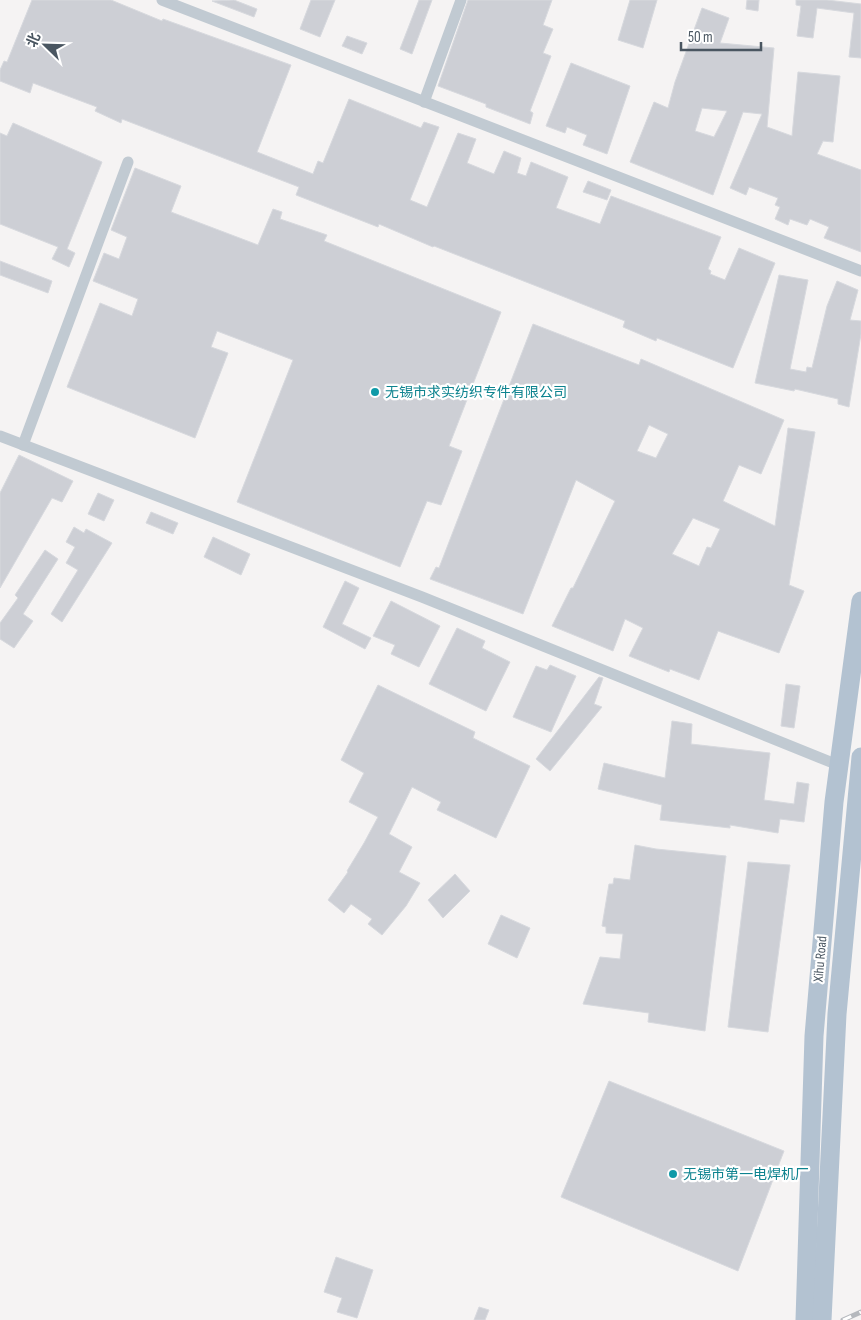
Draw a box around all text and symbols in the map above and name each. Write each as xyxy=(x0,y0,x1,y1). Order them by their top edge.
north arrow xyxy=(20,20,70,70)
scale bar xyxy=(681,20,761,52)
text: 50 m xyxy=(688,28,713,47)
text: 北 xyxy=(23,30,44,50)
place label: 无锡市求实纺织专件有限公司 xyxy=(385,384,567,401)
marker: 无锡市求实纺织专件有限公司 xyxy=(369,386,381,398)
street label: Xihu Road xyxy=(809,935,830,984)
place label: 无锡市第一电焊机厂 xyxy=(683,1166,809,1183)
marker: 无锡市第一电焊机厂 xyxy=(667,1168,679,1180)

